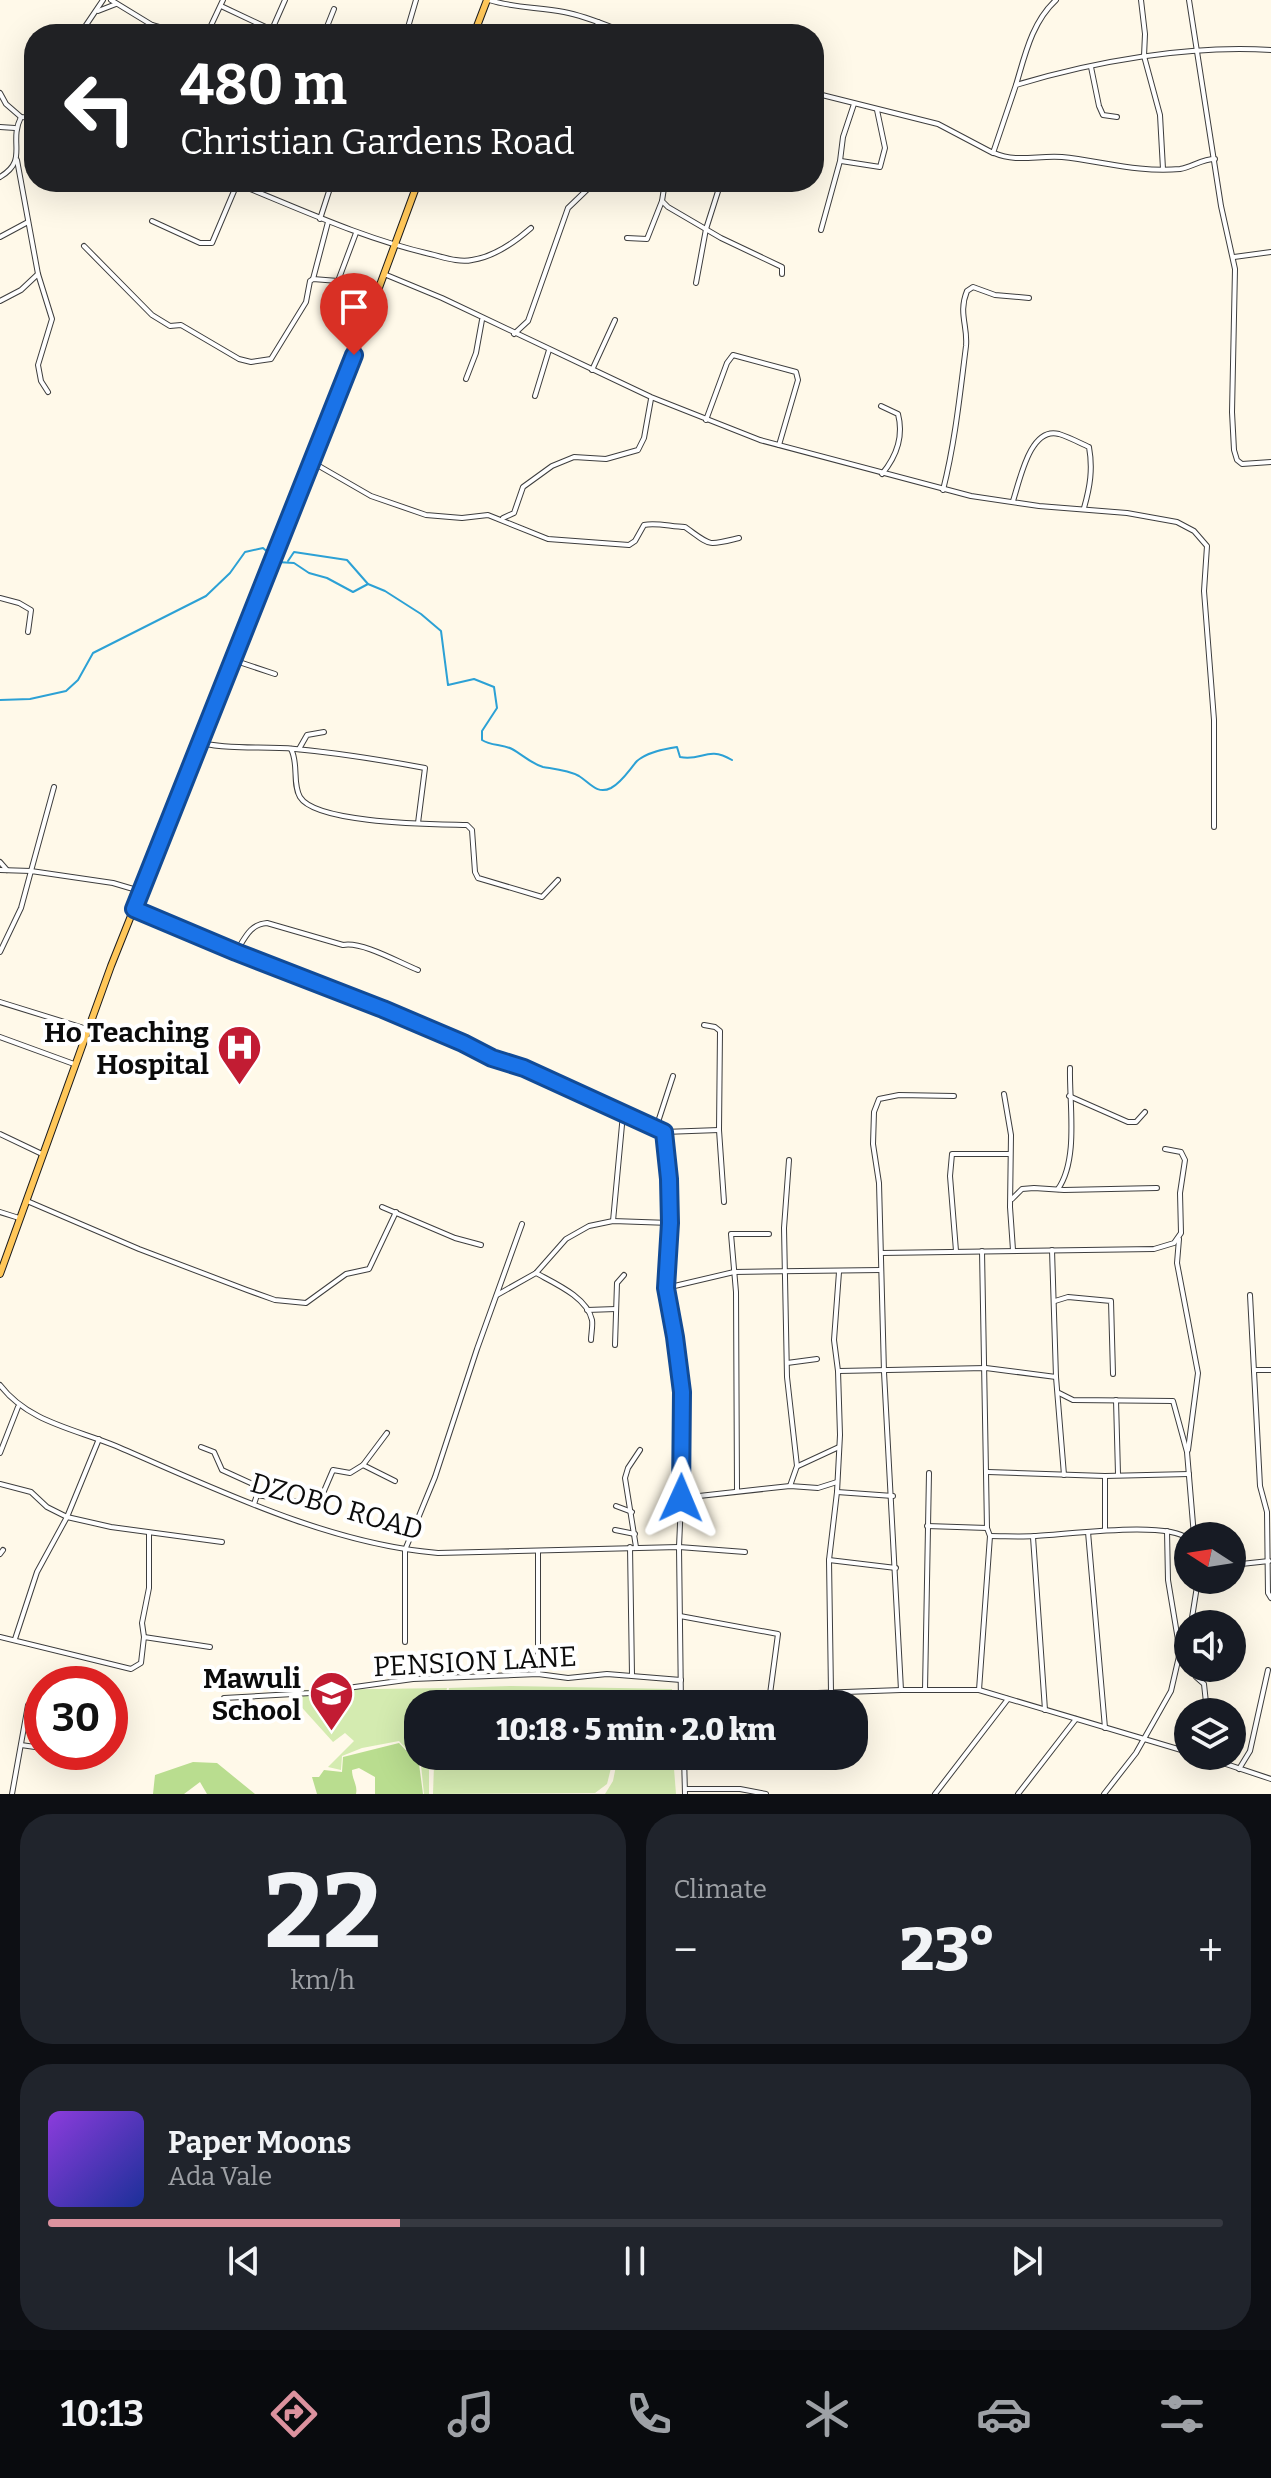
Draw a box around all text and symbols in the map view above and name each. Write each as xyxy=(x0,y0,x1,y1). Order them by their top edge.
text: 480 m xyxy=(180,52,347,119)
icon: left xyxy=(48,56,152,160)
text: Christian Gardens Road xyxy=(180,120,575,164)
pin xyxy=(320,273,388,355)
icon: arrive xyxy=(332,285,376,329)
place label: Ho Teaching Hospital xyxy=(44,1016,209,1081)
hospital icon: Ho Teaching Hospital xyxy=(216,1024,264,1087)
position arrow xyxy=(639,1456,723,1540)
street label: DZOBO ROAD xyxy=(247,1466,427,1547)
north arrow xyxy=(1174,1522,1246,1594)
map controls xyxy=(1174,1522,1246,1770)
button: sound xyxy=(1174,1610,1246,1682)
street label: PENSION LANE xyxy=(372,1640,578,1683)
place label: Mawuli School xyxy=(203,1662,301,1727)
speed limit sign: 30 xyxy=(24,1666,128,1770)
school or university icon: Mawuli School xyxy=(308,1670,356,1733)
button: layers xyxy=(1174,1698,1246,1770)
text: 10:18 · 5 min · 2.0 km xyxy=(496,1712,776,1748)
text: 22 xyxy=(264,1850,381,1975)
text: Climate xyxy=(674,1874,767,1905)
text: 23° xyxy=(900,1914,996,1986)
text: − xyxy=(674,1924,698,1977)
text: + xyxy=(1198,1924,1223,1977)
text: km/h xyxy=(291,1965,355,1996)
text: Paper Moons xyxy=(168,2125,351,2161)
text: Ada Vale xyxy=(168,2161,272,2192)
icon: previous xyxy=(222,2239,266,2283)
icon: pause xyxy=(613,2239,657,2283)
icon: next xyxy=(1005,2239,1049,2283)
icon: directions xyxy=(266,2386,322,2442)
icon: music xyxy=(443,2386,499,2442)
icon: phone xyxy=(621,2386,677,2442)
icon: climate xyxy=(799,2386,855,2442)
icon: car xyxy=(976,2386,1032,2442)
icon: filters xyxy=(1154,2386,1210,2442)
text: 10:13 xyxy=(61,2392,144,2436)

